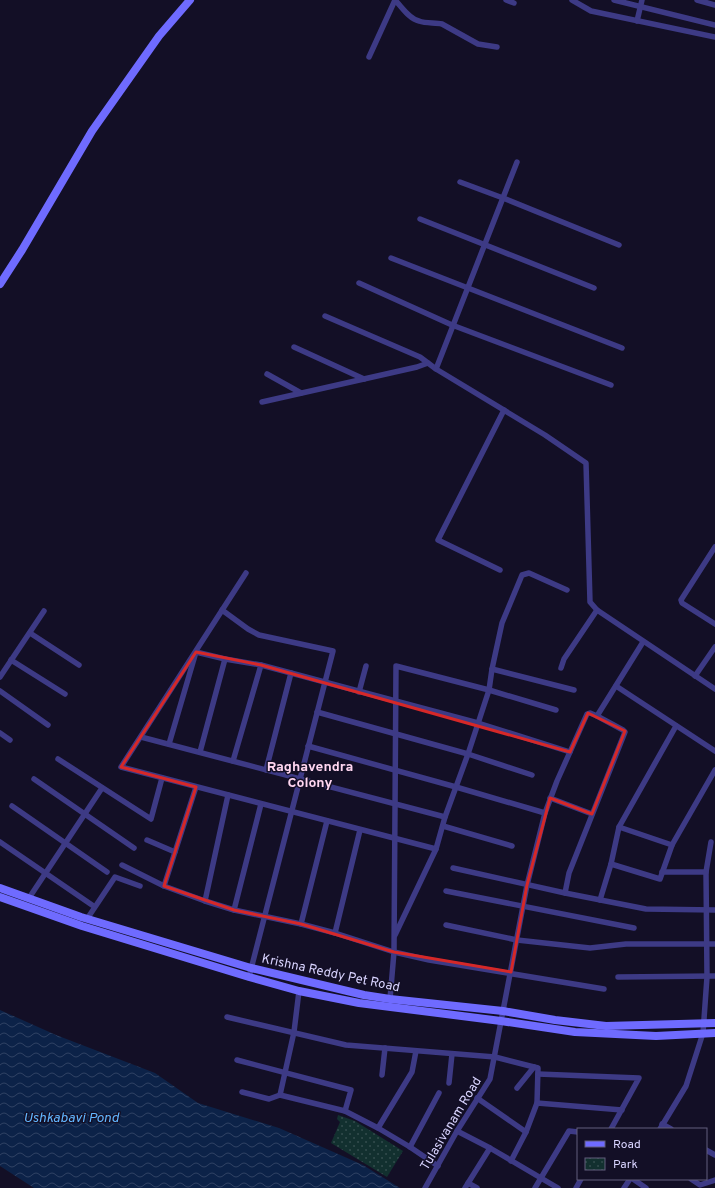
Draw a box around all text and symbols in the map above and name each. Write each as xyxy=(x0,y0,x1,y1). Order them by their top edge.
district label: Raghavendra Colony xyxy=(267,759,353,792)
street label: Krishna Reddy Pet Road xyxy=(260,951,401,996)
street label: Tulasivanam Road xyxy=(418,1074,486,1174)
water label: Ushkabavi Pond xyxy=(23,1110,120,1127)
legend xyxy=(577,1128,707,1180)
text: Road xyxy=(613,1137,641,1153)
text: Park xyxy=(613,1157,638,1173)

